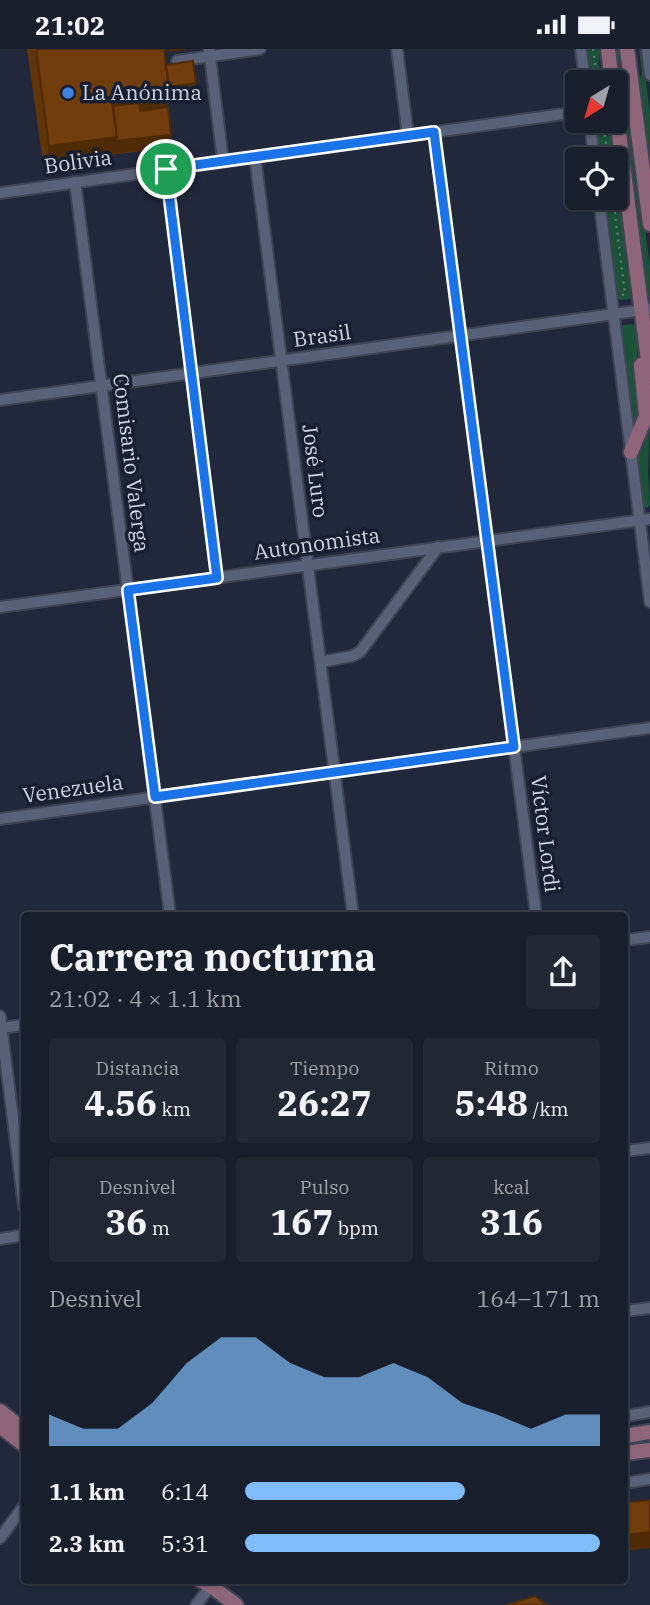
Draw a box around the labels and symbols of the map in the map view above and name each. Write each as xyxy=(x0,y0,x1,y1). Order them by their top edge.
north arrow xyxy=(565,70,628,133)
place label: La Anónima xyxy=(82,78,202,106)
marker: La Anónima xyxy=(60,85,76,101)
pin xyxy=(136,139,196,199)
street label: Bolivia xyxy=(42,142,114,180)
street label: Brasil xyxy=(291,317,353,353)
street label: Comisario Valerga xyxy=(107,372,157,554)
street label: José Luro xyxy=(296,423,336,519)
street label: Autonomista xyxy=(252,520,382,566)
street label: Venezuela xyxy=(21,767,125,809)
street label: Víctor Lordi xyxy=(525,774,567,894)

